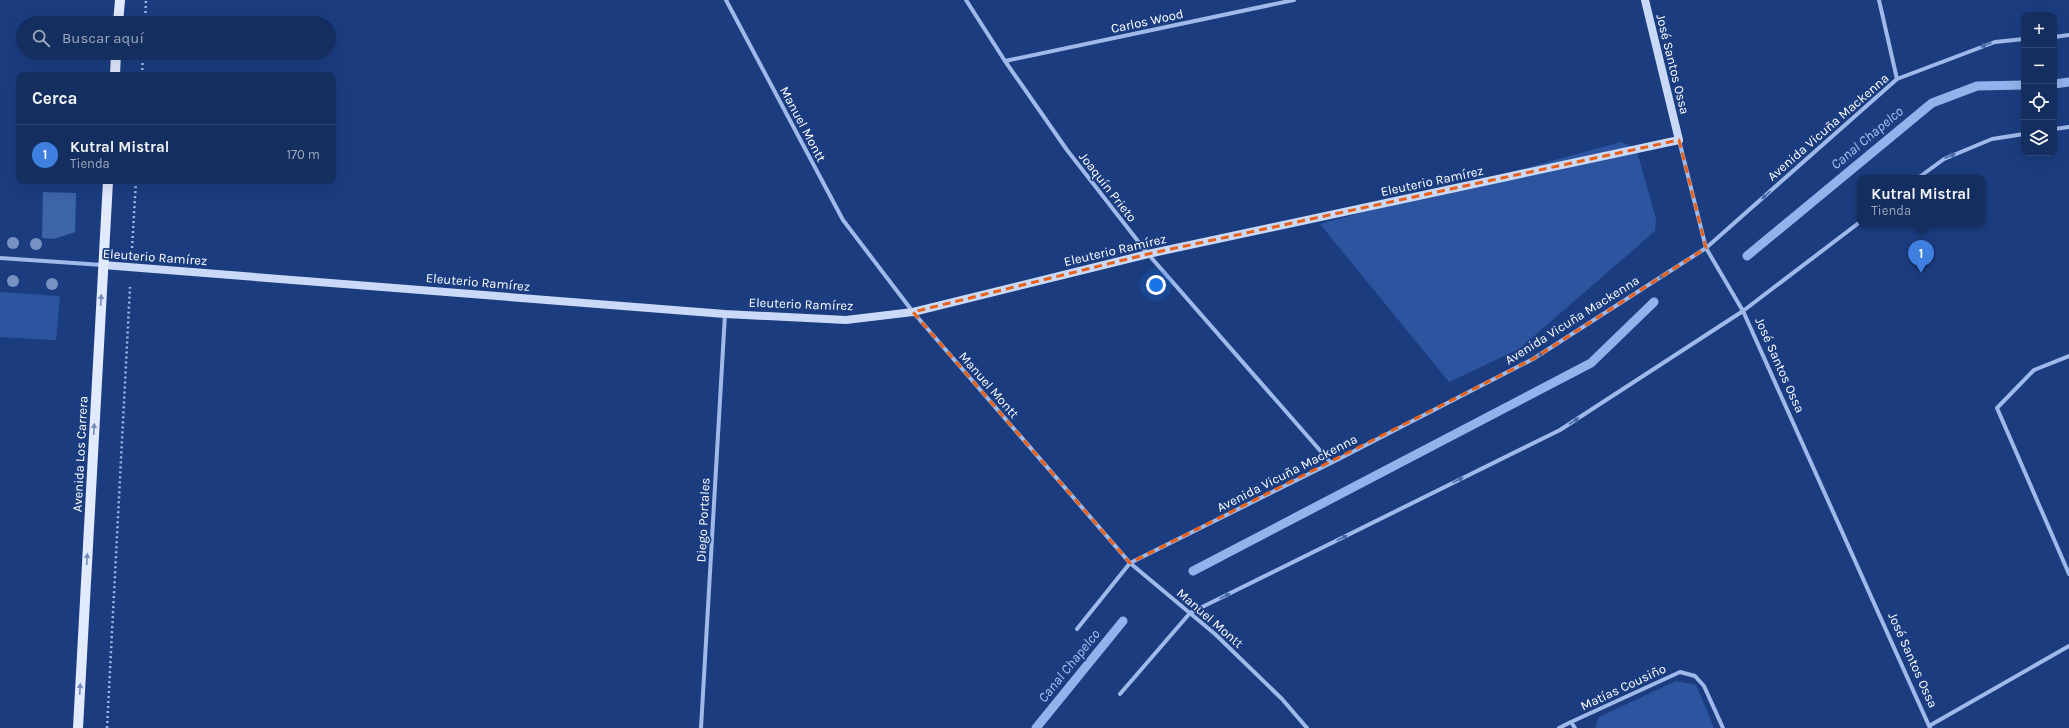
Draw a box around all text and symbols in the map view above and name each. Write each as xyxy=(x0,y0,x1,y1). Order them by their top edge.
street label: Carlos Wood xyxy=(1109,6,1185,36)
street label: José Santos Ossa xyxy=(1653,12,1693,116)
map controls xyxy=(2021,12,2057,156)
button: + xyxy=(2021,12,2057,48)
search box xyxy=(16,16,336,60)
icon: search xyxy=(30,27,52,49)
text: Buscar aquí xyxy=(62,29,144,47)
one-way arrow xyxy=(1979,42,1991,48)
button: − xyxy=(2021,48,2057,84)
street label: Avenida Vicuña Mackenna xyxy=(1764,70,1892,184)
street label: Manuel Montt xyxy=(777,84,829,164)
button: locate xyxy=(2021,84,2057,120)
text: Cerca xyxy=(32,88,77,108)
water label: Canal Chapelco xyxy=(1827,103,1907,173)
button: layers xyxy=(2021,120,2057,156)
text: Kutral Mistral xyxy=(70,138,169,156)
text: 1 xyxy=(43,147,47,162)
text: 170 m xyxy=(287,147,320,162)
street label: Joaquín Prieto xyxy=(1075,149,1140,225)
one-way arrow xyxy=(1945,153,1956,159)
text: Tienda xyxy=(70,156,110,171)
street label: Eleuterio Ramírez xyxy=(1379,163,1485,199)
popup xyxy=(1857,175,1985,227)
text: Kutral Mistral xyxy=(1871,185,1971,203)
one-way arrow xyxy=(1761,190,1771,199)
text: Tienda xyxy=(1871,203,1911,218)
street label: Eleuterio Ramírez xyxy=(1062,231,1168,269)
pin: 1 xyxy=(1908,240,1934,273)
street label: Eleuterio Ramírez xyxy=(102,246,208,268)
street label: Eleuterio Ramírez xyxy=(425,270,531,294)
one-way arrow xyxy=(1658,271,1670,278)
street label: Avenida Vicuña Mackenna xyxy=(1502,272,1642,368)
your location xyxy=(1146,275,1166,295)
one-way arrow xyxy=(97,294,104,306)
street label: Eleuterio Ramírez xyxy=(749,295,853,313)
street label: José Santos Ossa xyxy=(1752,315,1808,415)
street label: Manuel Montt xyxy=(956,349,1022,421)
one-way arrow xyxy=(1537,349,1549,356)
street label: Avenida Los Carrera xyxy=(69,396,91,512)
one-way arrow xyxy=(1569,417,1579,425)
one-way arrow xyxy=(90,423,97,435)
street label: Avenida Vicuña Mackenna xyxy=(1214,431,1360,515)
street label: Diego Portales xyxy=(693,477,713,563)
one-way arrow xyxy=(1453,477,1464,483)
one-way arrow xyxy=(1336,535,1348,541)
one-way arrow xyxy=(84,552,90,565)
street label: Manuel Montt xyxy=(1174,585,1246,651)
one-way arrow xyxy=(1220,593,1231,599)
street label: José Santos Ossa xyxy=(1885,610,1941,710)
water label: Canal Chapelco xyxy=(1034,626,1104,706)
street label: Matías Cousiño xyxy=(1578,661,1668,713)
one-way arrow xyxy=(77,683,84,695)

